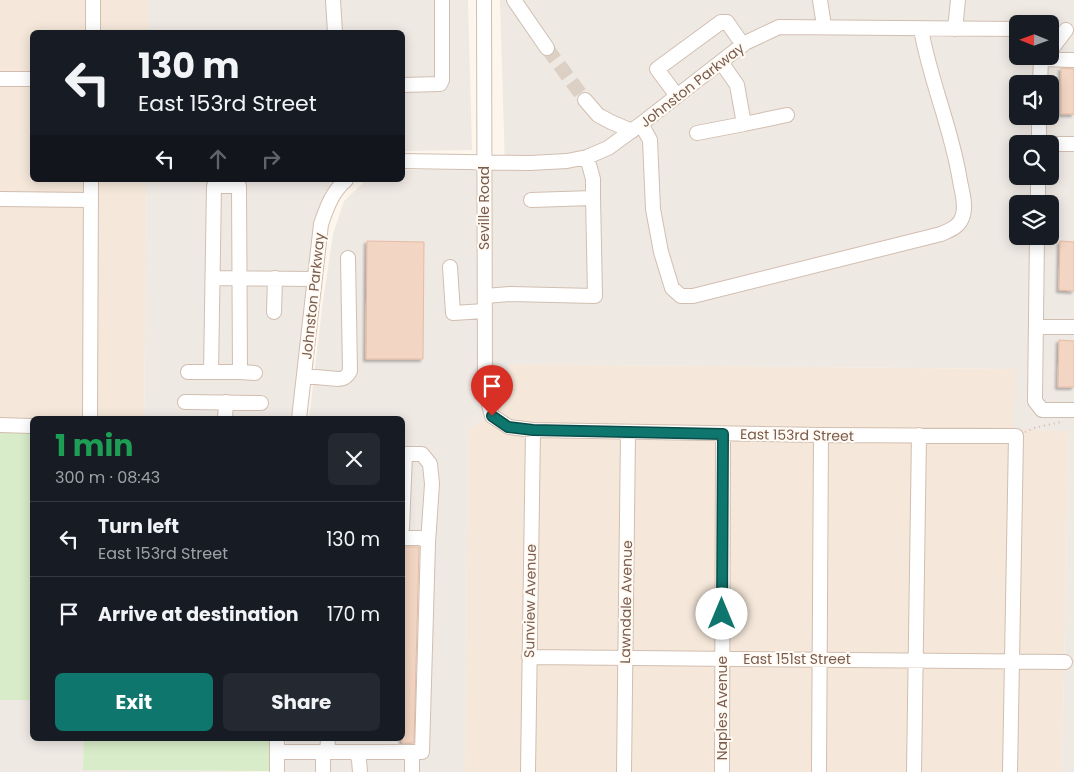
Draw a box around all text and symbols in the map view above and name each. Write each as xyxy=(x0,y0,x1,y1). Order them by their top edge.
north arrow xyxy=(1009,15,1059,65)
map controls xyxy=(1009,15,1059,245)
street label: Johnston Parkway xyxy=(636,38,748,132)
text: 130 m xyxy=(138,41,240,90)
icon: left xyxy=(55,50,120,115)
button: sound xyxy=(1009,75,1059,125)
text: East 153rd Street xyxy=(138,88,317,119)
button: search xyxy=(1009,135,1059,185)
icon: left xyxy=(151,145,179,173)
icon: ahead xyxy=(204,145,232,173)
icon: right xyxy=(257,145,285,173)
street label: Seville Road xyxy=(474,166,494,250)
button: layers xyxy=(1009,195,1059,245)
street label: Johnston Parkway xyxy=(296,232,330,360)
pin xyxy=(471,365,513,416)
icon: arrive xyxy=(478,372,506,400)
text: 1 min xyxy=(55,424,133,467)
street label: East 153rd Street xyxy=(740,424,854,446)
button: close xyxy=(328,433,380,485)
text: 300 m · 08:43 xyxy=(55,466,160,489)
text: Turn left xyxy=(98,513,179,540)
icon: left xyxy=(55,525,83,553)
text: 130 m xyxy=(326,526,380,553)
street label: Lawndale Avenue xyxy=(615,540,637,664)
text: East 153rd Street xyxy=(98,542,228,565)
street label: Sunview Avenue xyxy=(519,544,541,658)
position arrow xyxy=(695,587,747,639)
icon: arrive xyxy=(55,600,83,628)
text: Arrive at destination xyxy=(98,601,299,628)
text: 170 m xyxy=(327,601,380,628)
street label: East 151st Street xyxy=(743,649,851,669)
street label: Naples Avenue xyxy=(712,655,732,760)
button: Exit xyxy=(55,673,213,731)
button: Share xyxy=(223,673,380,731)

